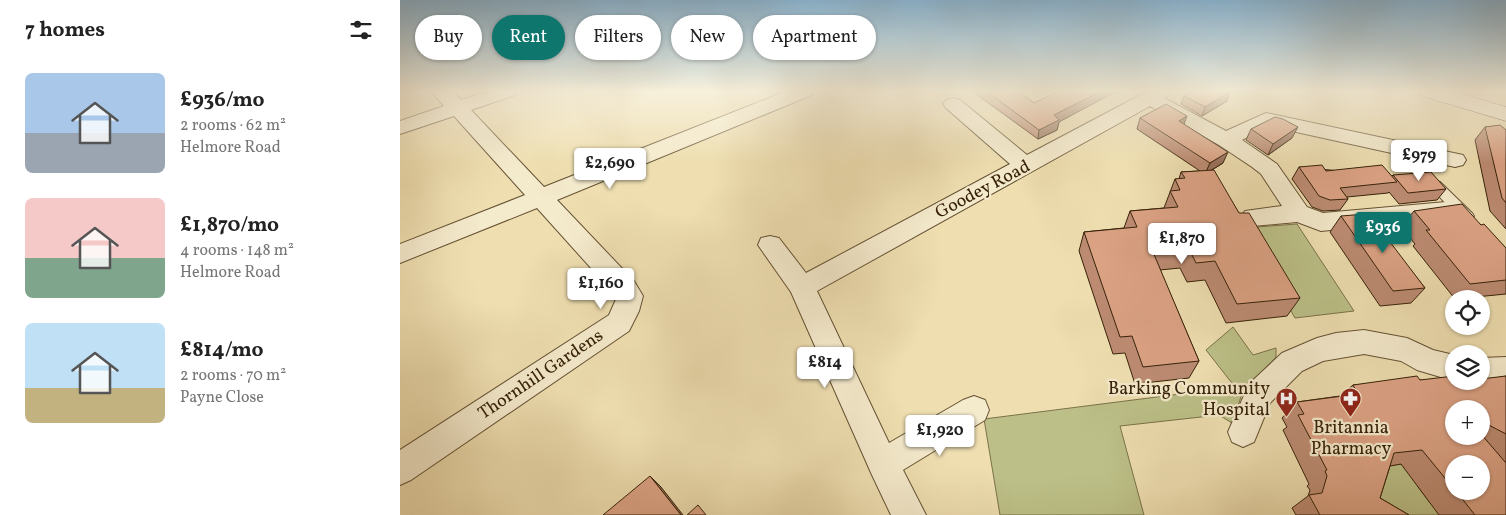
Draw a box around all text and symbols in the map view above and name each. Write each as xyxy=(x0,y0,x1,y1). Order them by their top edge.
chip: Buy xyxy=(415,15,482,60)
chip: Rent xyxy=(492,15,565,60)
chip: Filters xyxy=(575,15,661,60)
chip: New xyxy=(671,15,743,60)
chip: Apartment xyxy=(753,15,876,60)
text: 7 homes xyxy=(25,16,105,45)
icon: filters xyxy=(347,16,375,44)
text: £936/mo xyxy=(180,86,265,115)
icon: home xyxy=(65,93,125,153)
text: 2 rooms · 62 m² xyxy=(180,115,286,137)
text: Helmore Road xyxy=(180,137,281,159)
pin: £979 xyxy=(1389,140,1449,182)
text: £979 xyxy=(1402,145,1436,167)
pin: £2,690 xyxy=(569,148,651,190)
text: £2,690 xyxy=(585,153,635,175)
street label: Goodey Road xyxy=(931,154,1035,226)
text: £1,870/mo xyxy=(180,211,279,240)
pin: £936 xyxy=(1353,212,1413,254)
text: £936 xyxy=(1366,217,1400,239)
icon: home xyxy=(65,218,125,278)
pin: £1,870 xyxy=(1141,222,1223,265)
text: £1,870 xyxy=(1159,228,1205,250)
text: 4 rooms · 148 m² xyxy=(180,240,294,262)
text: Helmore Road xyxy=(180,262,281,284)
pin: £1,160 xyxy=(560,268,642,310)
text: £1,160 xyxy=(578,273,624,295)
map controls xyxy=(1445,290,1490,500)
button: locate xyxy=(1445,290,1490,335)
street label: Thornhill Gardens xyxy=(473,324,609,426)
text: £814/mo xyxy=(180,336,264,365)
icon: home xyxy=(65,343,125,403)
button: layers xyxy=(1445,345,1490,390)
pin: £814 xyxy=(795,346,855,389)
text: £814 xyxy=(808,352,842,374)
text: 2 rooms · 70 m² xyxy=(180,365,286,387)
place label: Barking Community Hospital xyxy=(1108,377,1270,423)
pharmacy icon: Britannia Pharmacy xyxy=(1339,386,1363,417)
text: Payne Close xyxy=(180,387,264,409)
hospital icon: Barking Community Hospital xyxy=(1274,387,1298,418)
button: + xyxy=(1445,400,1490,445)
pin: £1,920 xyxy=(899,414,981,457)
place label: Britannia Pharmacy xyxy=(1311,416,1391,462)
text: £1,920 xyxy=(916,420,964,442)
button: − xyxy=(1445,455,1490,500)

